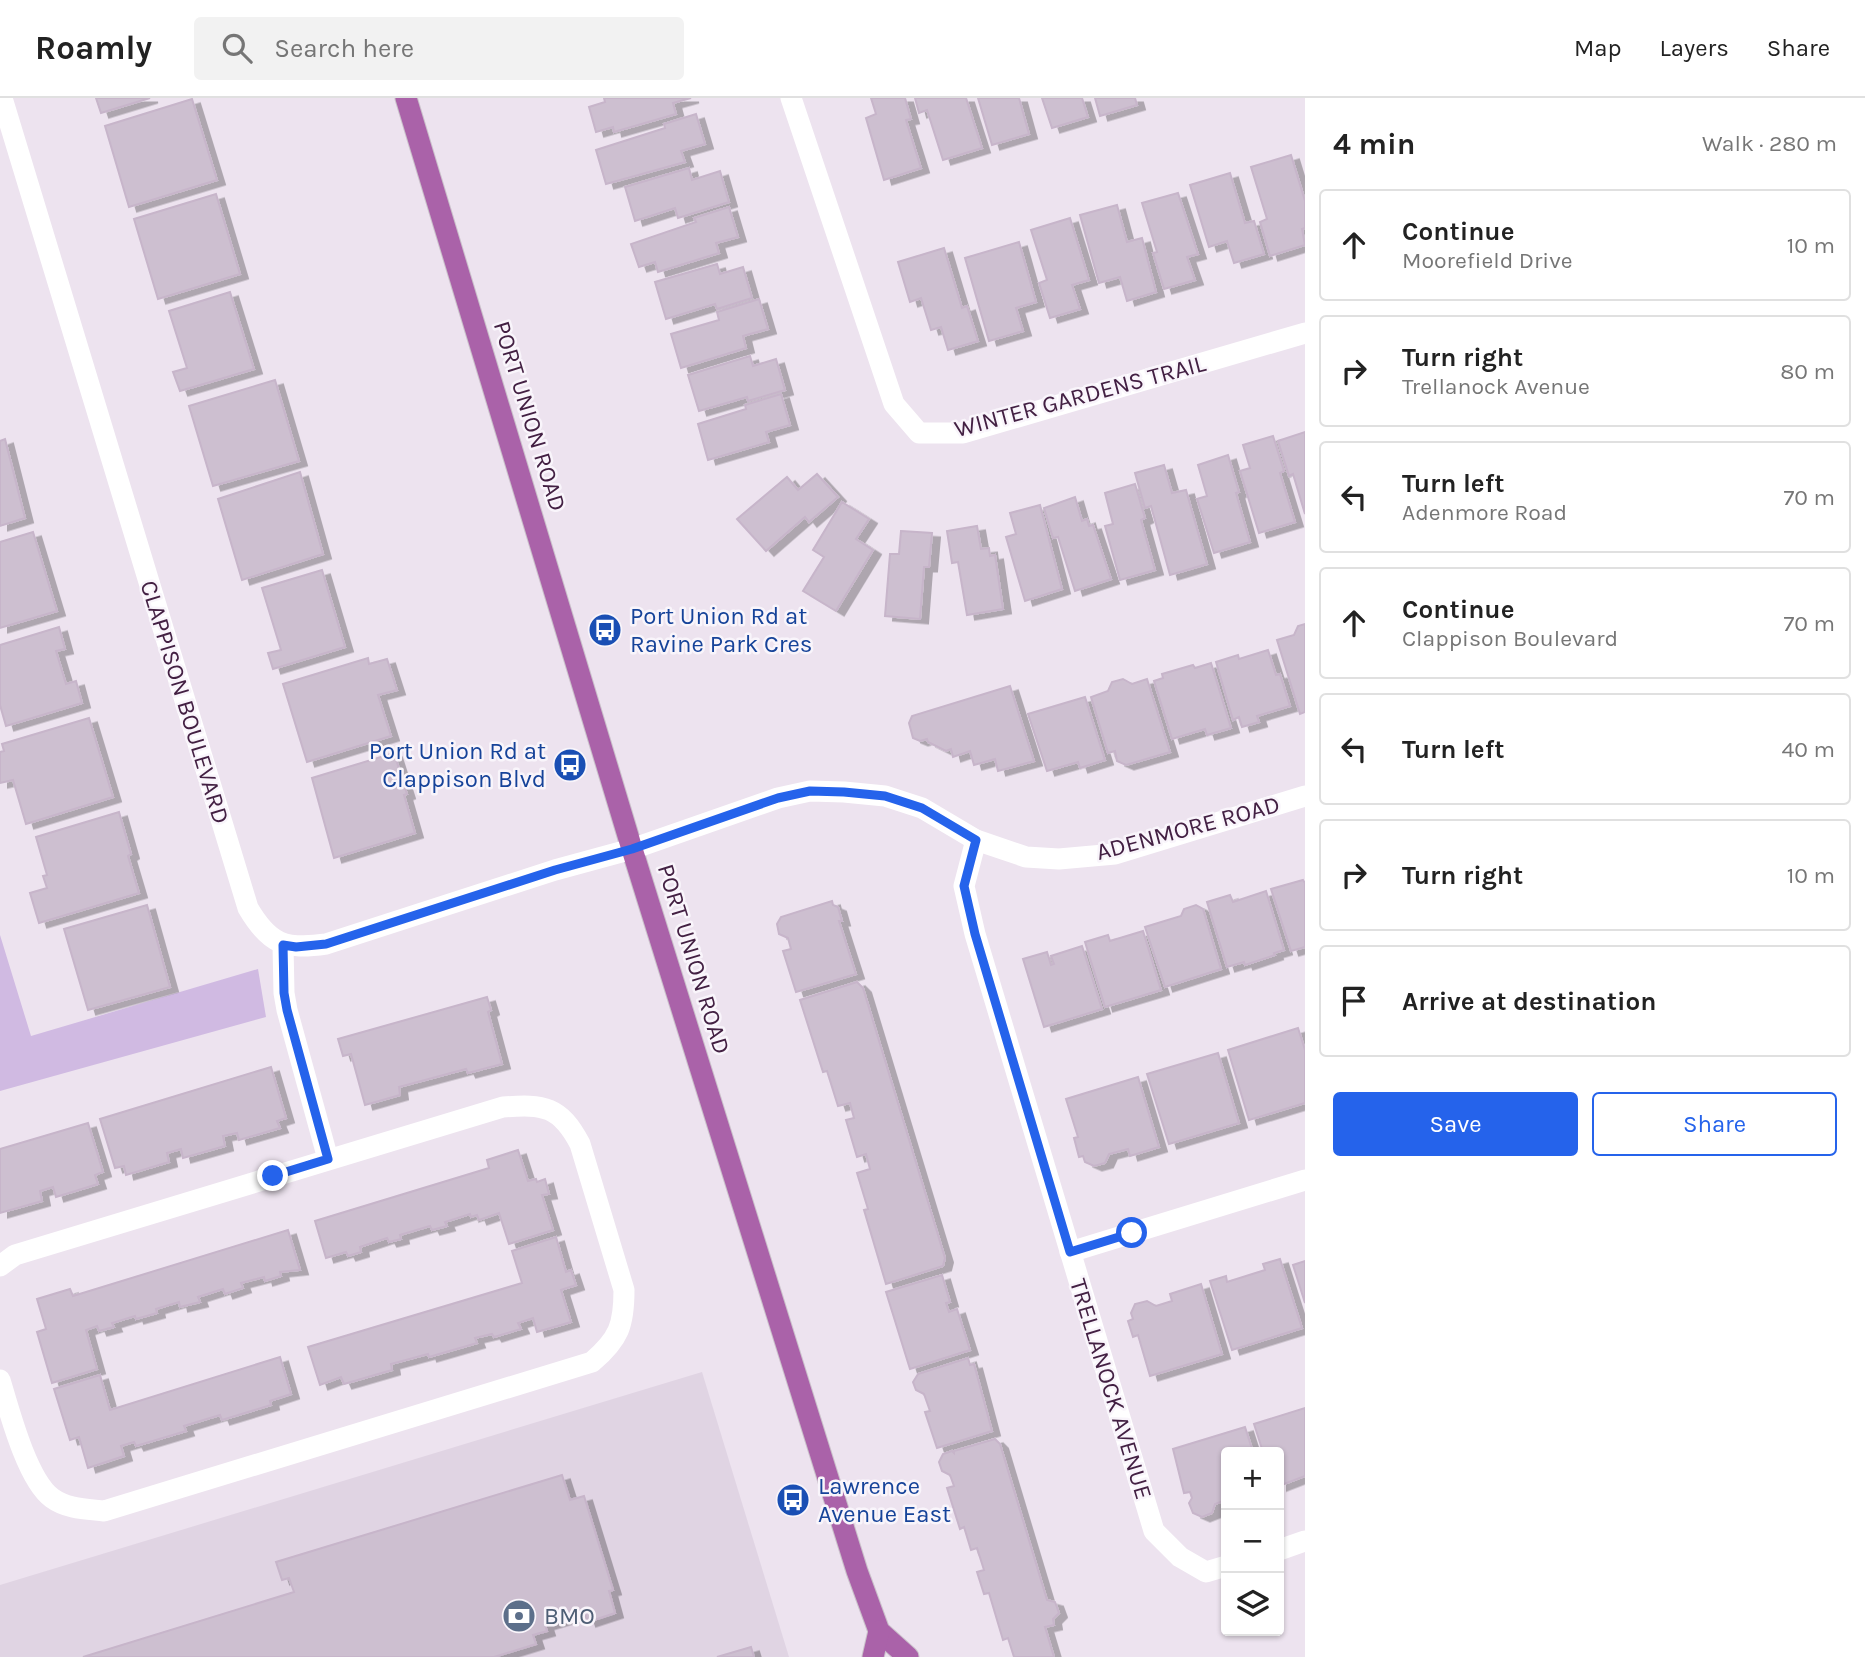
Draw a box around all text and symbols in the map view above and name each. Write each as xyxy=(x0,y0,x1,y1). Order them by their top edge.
search box xyxy=(194,17,684,80)
text: Roamly xyxy=(35,29,152,67)
icon: search xyxy=(218,29,256,67)
text: Search here xyxy=(274,33,414,64)
text: Map xyxy=(1574,34,1622,62)
text: Layers xyxy=(1660,34,1729,62)
text: Share xyxy=(1767,34,1830,62)
text: 4 min xyxy=(1333,126,1415,162)
text: Walk · 280 m xyxy=(1702,130,1837,157)
text: Continue xyxy=(1402,216,1514,247)
icon: ahead xyxy=(1335,226,1373,264)
text: 10 m xyxy=(1787,232,1835,259)
text: Moorefield Drive xyxy=(1402,247,1573,274)
street label: PORT UNION ROAD xyxy=(488,318,572,514)
text: Turn right xyxy=(1402,342,1523,373)
street label: WINTER GARDENS TRAIL xyxy=(951,349,1209,443)
icon: right xyxy=(1335,352,1373,390)
text: 80 m xyxy=(1780,358,1835,385)
text: Trellanock Avenue xyxy=(1402,373,1590,400)
text: Turn left xyxy=(1402,468,1504,499)
icon: left xyxy=(1335,478,1373,516)
text: 70 m xyxy=(1784,484,1835,511)
text: Adenmore Road xyxy=(1402,499,1567,526)
street label: CLAPPISON BOULEVARD xyxy=(135,577,235,827)
text: Continue xyxy=(1402,594,1514,625)
place label: Port Union Rd at Ravine Park Cres xyxy=(630,602,812,658)
icon: ahead xyxy=(1335,604,1373,642)
text: 70 m xyxy=(1784,610,1835,637)
bus stop icon: Port Union Rd at Ravine Park Cres xyxy=(586,611,624,649)
text: Clappison Boulevard xyxy=(1402,625,1618,652)
icon: left xyxy=(1335,730,1373,768)
text: Turn left xyxy=(1402,734,1504,765)
text: 40 m xyxy=(1782,736,1835,763)
place label: Port Union Rd at Clappison Blvd xyxy=(369,737,546,793)
bus stop icon: Port Union Rd at Clappison Blvd xyxy=(551,746,589,784)
street label: ADENMORE ROAD xyxy=(1093,790,1283,866)
icon: right xyxy=(1335,856,1373,894)
text: Turn right xyxy=(1402,860,1523,891)
street label: PORT UNION ROAD xyxy=(652,861,736,1057)
text: 10 m xyxy=(1787,862,1835,889)
icon: arrive xyxy=(1335,982,1373,1020)
text: Arrive at destination xyxy=(1402,986,1656,1017)
button: Save xyxy=(1333,1092,1578,1156)
button: Share xyxy=(1592,1092,1837,1156)
route end xyxy=(257,1160,288,1191)
route start xyxy=(1116,1217,1147,1248)
street label: TRELLANOCK AVENUE xyxy=(1064,1275,1158,1503)
map controls xyxy=(1221,1447,1284,1636)
button: + xyxy=(1221,1447,1284,1510)
place label: Lawrence Avenue East xyxy=(818,1472,951,1528)
bus stop icon: Lawrence Avenue East xyxy=(774,1481,812,1519)
button: − xyxy=(1221,1510,1284,1573)
button: layers xyxy=(1221,1573,1284,1636)
bank icon: BMO xyxy=(500,1597,538,1635)
place label: BMO xyxy=(544,1602,595,1630)

